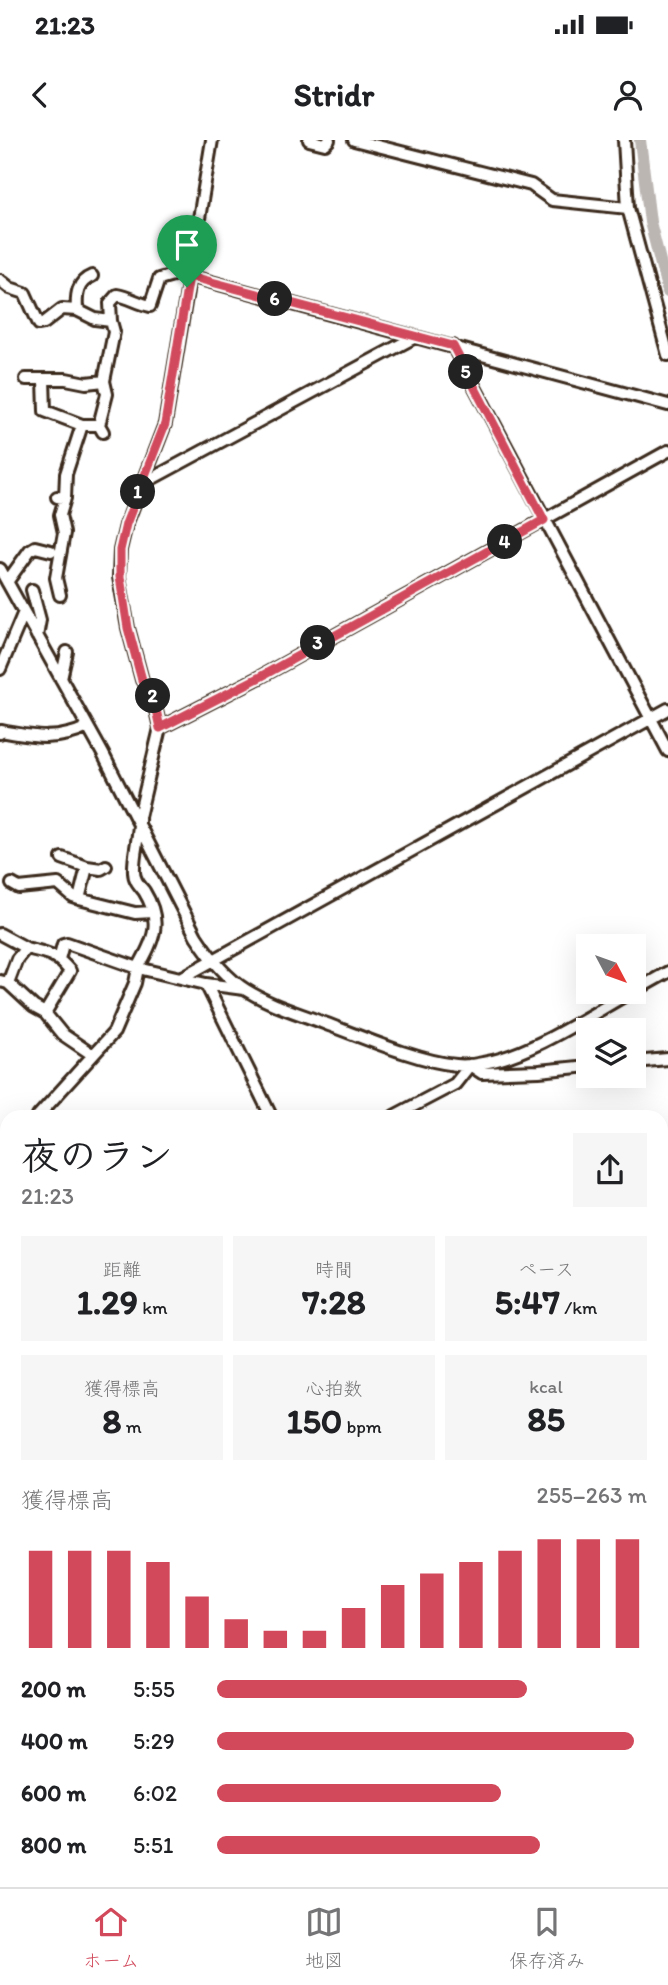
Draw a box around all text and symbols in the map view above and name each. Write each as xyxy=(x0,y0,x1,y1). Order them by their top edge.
text: 21:23 xyxy=(35,9,95,41)
icon: back xyxy=(21,76,59,114)
text: Stridr xyxy=(294,76,374,114)
icon: person xyxy=(609,76,647,114)
pin xyxy=(157,215,217,287)
icon: arrive xyxy=(168,226,206,264)
pin: 6 xyxy=(258,282,292,316)
text: 6 xyxy=(269,287,280,310)
pin: 5 xyxy=(448,355,484,390)
text: 5 xyxy=(461,360,470,383)
pin: 1 xyxy=(120,474,156,510)
text: 1 xyxy=(133,480,142,503)
pin: 4 xyxy=(488,524,522,560)
text: 4 xyxy=(499,530,510,553)
pin: 3 xyxy=(300,626,336,660)
text: 3 xyxy=(312,631,323,654)
pin: 2 xyxy=(136,678,170,714)
text: 2 xyxy=(148,684,158,707)
north arrow xyxy=(576,934,646,1004)
map controls xyxy=(576,934,646,1088)
button: layers xyxy=(576,1018,646,1088)
text: 夜のラン xyxy=(21,1133,173,1179)
button: share xyxy=(573,1133,647,1207)
text: 21:23 xyxy=(21,1182,74,1210)
text: 距離 xyxy=(103,1258,141,1281)
text: 時間 xyxy=(315,1258,353,1281)
text: ペース xyxy=(518,1258,574,1281)
text: 1.29 xyxy=(77,1281,138,1323)
text: 7:28 xyxy=(302,1281,366,1323)
text: 5:47 xyxy=(495,1281,560,1323)
text: km xyxy=(138,1296,167,1319)
text: /km xyxy=(560,1296,597,1319)
text: kcal xyxy=(529,1375,563,1398)
text: 獲得標高 xyxy=(84,1377,160,1400)
text: 心拍数 xyxy=(305,1377,363,1400)
text: 85 xyxy=(527,1398,565,1440)
text: 8 xyxy=(102,1400,121,1442)
text: 150 xyxy=(286,1400,342,1442)
text: m xyxy=(121,1415,142,1438)
text: bpm xyxy=(342,1415,382,1438)
text: 255–263 m xyxy=(537,1481,647,1509)
text: 獲得標高 xyxy=(21,1486,113,1514)
text: 200 m xyxy=(21,1675,86,1703)
text: 5:55 xyxy=(133,1675,175,1703)
text: 400 m xyxy=(21,1727,88,1755)
text: 5:29 xyxy=(133,1727,175,1755)
text: 600 m xyxy=(21,1779,86,1807)
text: 6:02 xyxy=(133,1779,177,1807)
text: 800 m xyxy=(21,1831,86,1859)
text: 5:51 xyxy=(133,1831,173,1859)
tab: ホーム xyxy=(83,1903,139,1972)
tab: 地図 xyxy=(305,1903,343,1972)
tab: 保存済み xyxy=(509,1903,585,1972)

